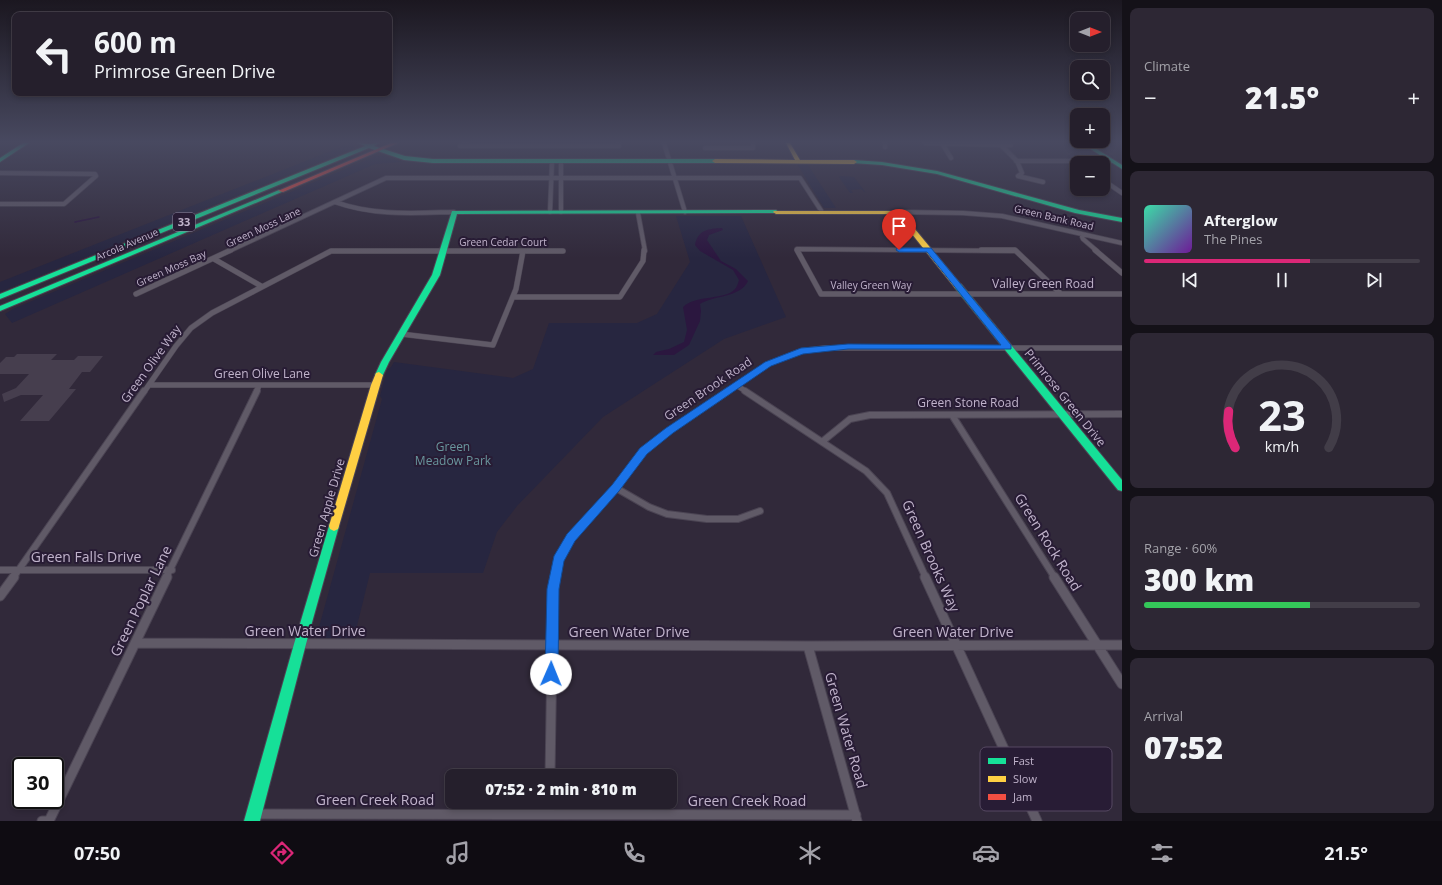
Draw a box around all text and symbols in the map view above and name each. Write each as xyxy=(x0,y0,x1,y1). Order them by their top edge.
north arrow xyxy=(1070,12,1110,52)
map controls xyxy=(1070,12,1110,196)
text: 600 m xyxy=(94,23,177,61)
icon: left xyxy=(28,28,80,80)
text: Climate xyxy=(1144,57,1190,75)
text: Primrose Green Drive xyxy=(94,59,275,83)
button: search xyxy=(1070,60,1110,100)
text: 21.5° xyxy=(1245,77,1319,118)
text: − xyxy=(1144,82,1157,112)
text: + xyxy=(1407,82,1420,112)
button: + xyxy=(1070,108,1110,148)
button: − xyxy=(1070,156,1110,196)
street label: Green Bank Road xyxy=(1013,201,1095,233)
street label: Green Moss Lane xyxy=(223,203,303,250)
pin xyxy=(882,209,916,250)
text: Afterglow xyxy=(1204,210,1278,230)
road number: 33 xyxy=(173,213,195,231)
icon: arrive xyxy=(888,215,910,237)
street label: Arcola Avenue xyxy=(94,224,161,263)
text: The Pines xyxy=(1204,230,1262,248)
street label: Green Cedar Court xyxy=(459,235,547,249)
street label: Green Moss Bay xyxy=(134,246,209,290)
icon: previous xyxy=(1179,269,1201,291)
icon: pause xyxy=(1271,269,1293,291)
icon: next xyxy=(1363,269,1385,291)
street label: Valley Green Road xyxy=(992,275,1094,292)
street label: Valley Green Way xyxy=(831,278,912,292)
street label: Green Olive Way xyxy=(117,320,185,406)
street label: Primrose Green Drive xyxy=(1021,345,1110,450)
street label: Green Brook Road xyxy=(660,353,755,424)
street label: Green Olive Lane xyxy=(214,365,310,382)
text: 23 xyxy=(1258,387,1306,443)
street label: Green Stone Road xyxy=(917,394,1019,411)
text: km/h xyxy=(1265,437,1299,456)
park label: Green Meadow Park xyxy=(415,438,492,469)
street label: Green Apple Drive xyxy=(304,456,349,559)
street label: Green Rock Road xyxy=(1011,489,1086,594)
street label: Green Brooks Way xyxy=(898,497,965,616)
text: Range · 60% xyxy=(1144,539,1217,557)
street label: Green Poplar Lane xyxy=(105,542,176,660)
street label: Green Falls Drive xyxy=(31,547,141,566)
text: 300 km xyxy=(1144,559,1254,600)
street label: Green Water Drive xyxy=(244,621,366,640)
street label: Green Water Drive xyxy=(568,622,690,641)
street label: Green Water Drive xyxy=(892,622,1014,641)
position arrow xyxy=(530,653,572,695)
street label: Green Water Road xyxy=(821,669,872,790)
text: Arrival xyxy=(1144,707,1183,725)
text: 07:52 xyxy=(1144,727,1223,768)
legend xyxy=(980,747,1112,811)
text: Fast xyxy=(1013,753,1034,768)
speed limit sign: 30 xyxy=(12,757,64,809)
text: Slow xyxy=(1013,771,1037,786)
text: 07:52 · 2 min · 810 m xyxy=(485,779,637,799)
text: Jam xyxy=(1012,789,1032,804)
street label: Green Creek Road xyxy=(316,790,434,809)
street label: Green Creek Road xyxy=(688,791,806,810)
icon: directions xyxy=(268,839,296,867)
icon: music xyxy=(444,839,472,867)
icon: phone xyxy=(620,839,648,867)
icon: climate xyxy=(796,839,824,867)
icon: car xyxy=(972,839,1000,867)
icon: filters xyxy=(1148,839,1176,867)
text: 07:50 xyxy=(74,841,120,865)
text: 21.5° xyxy=(1324,841,1368,865)

